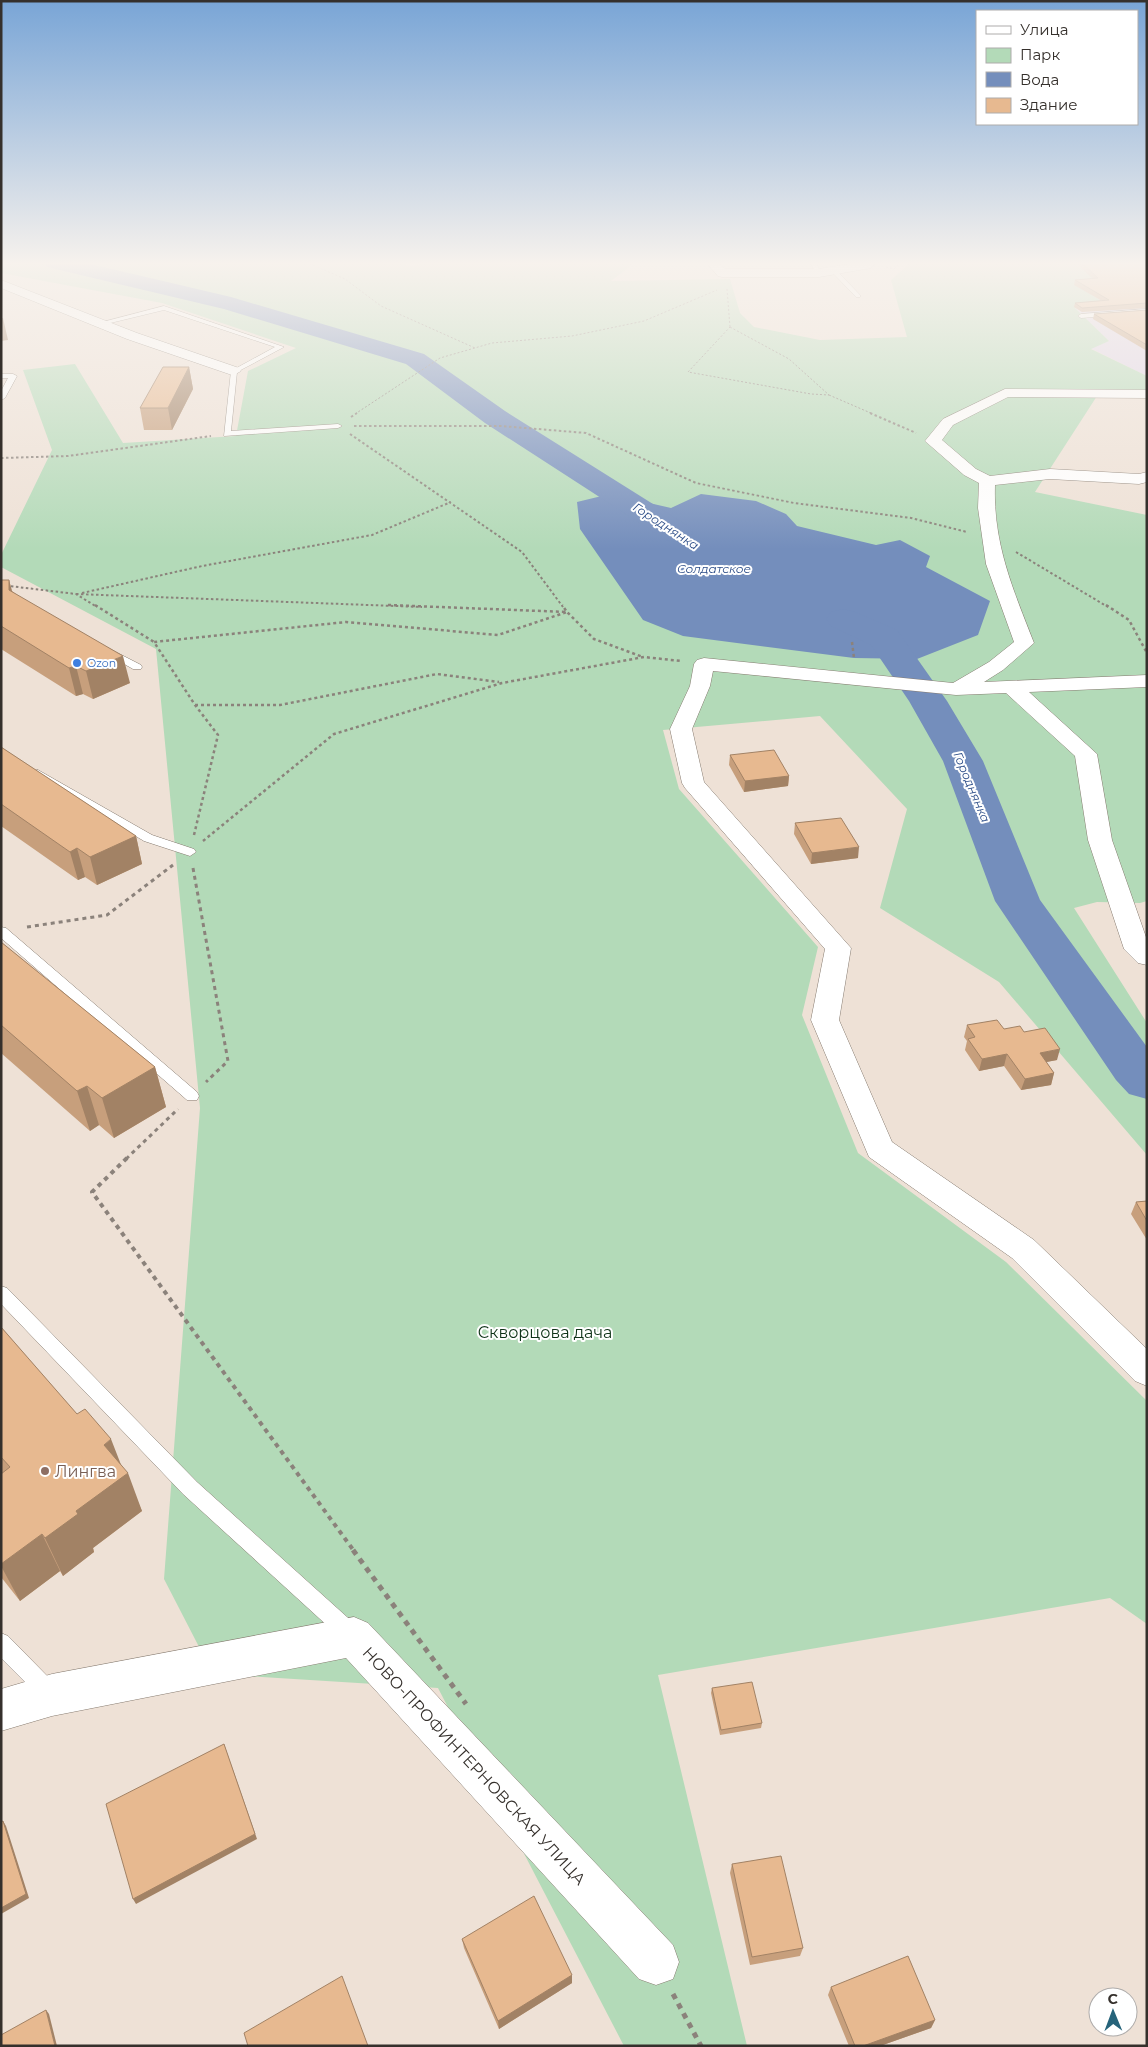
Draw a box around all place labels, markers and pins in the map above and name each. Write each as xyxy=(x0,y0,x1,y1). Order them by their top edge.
place label: Ozon xyxy=(87,656,116,670)
marker: Ozon xyxy=(71,657,83,669)
place label: Лингва xyxy=(55,1462,116,1481)
marker: Лингва xyxy=(39,1465,51,1477)

